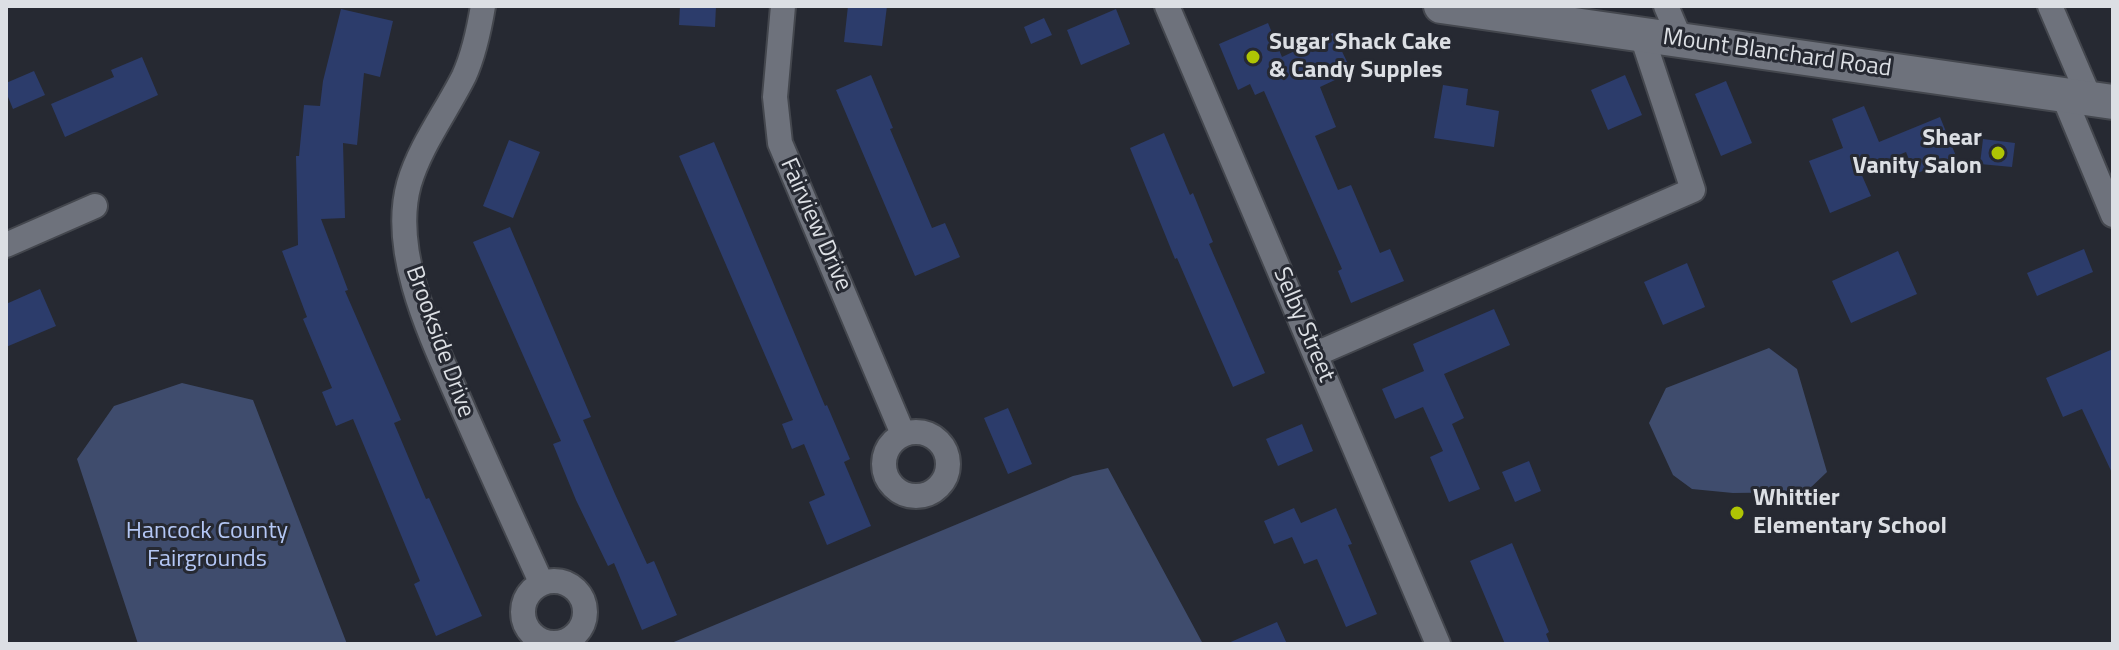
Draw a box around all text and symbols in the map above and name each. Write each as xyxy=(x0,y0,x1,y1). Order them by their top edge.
street label: Mount Blanchard Road xyxy=(1661,24,1893,84)
place label: Sugar Shack Cake & Candy Supples xyxy=(1269,29,1451,85)
marker: Sugar Shack Cake & Candy Supples xyxy=(1244,48,1262,66)
place label: Shear Vanity Salon xyxy=(1852,125,1982,181)
marker: Shear Vanity Salon xyxy=(1989,144,2007,162)
street label: Fairview Drive xyxy=(773,154,857,296)
street label: Brookside Drive xyxy=(398,263,480,421)
street label: Selby Street xyxy=(1266,263,1340,387)
place label: Whittier Elementary School xyxy=(1753,485,1947,541)
marker: Whittier Elementary School xyxy=(1728,504,1746,522)
park label: Hancock County Fairgrounds xyxy=(126,518,288,574)

